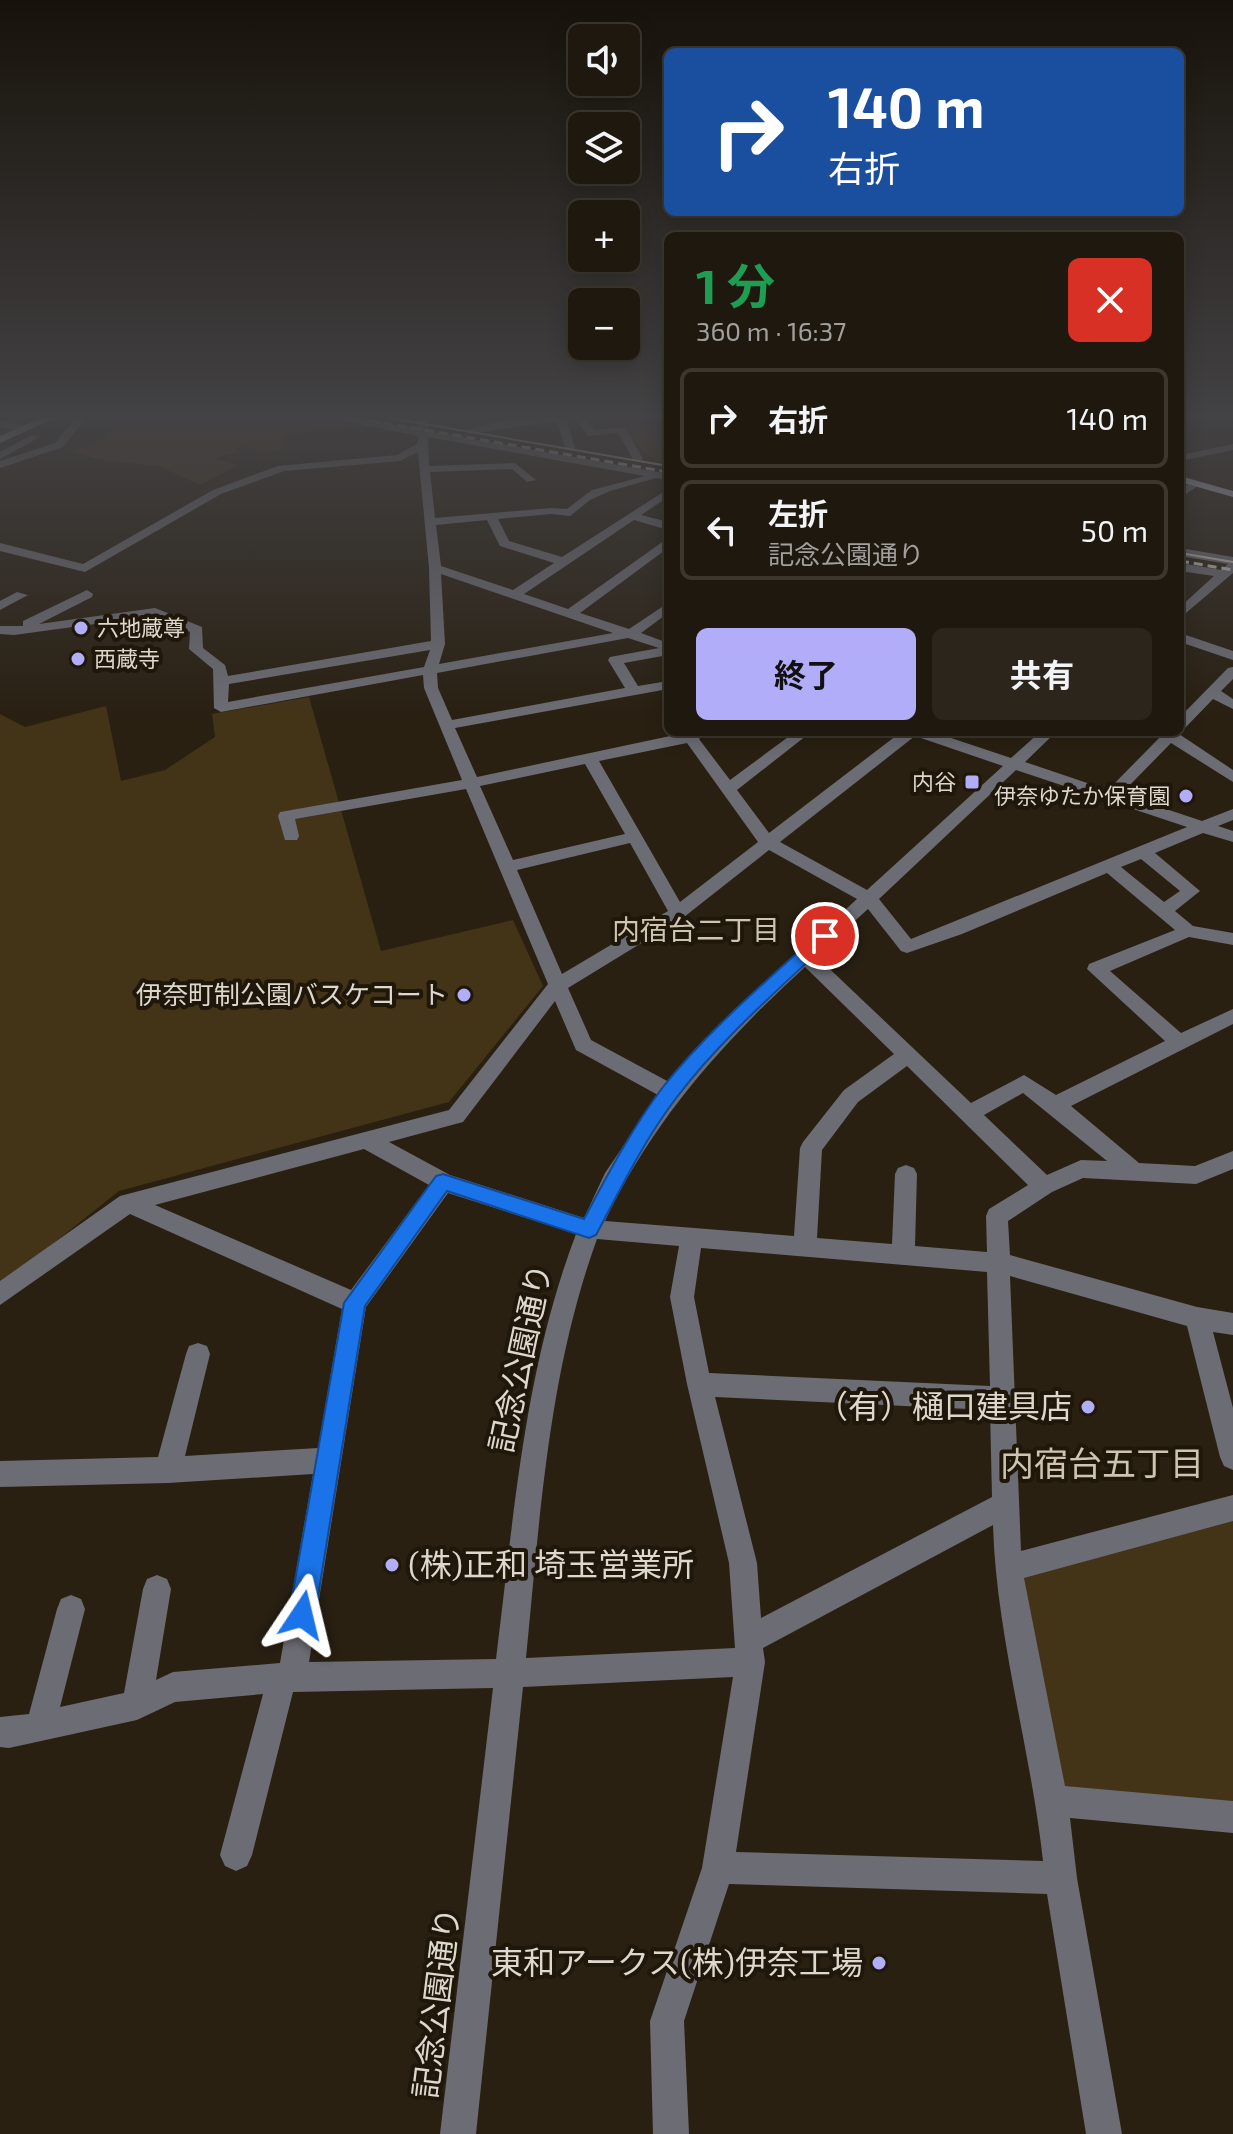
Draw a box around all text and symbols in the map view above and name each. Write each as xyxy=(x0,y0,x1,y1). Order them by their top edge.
map controls xyxy=(568,24,640,360)
button: sound xyxy=(568,24,640,96)
text: 140 m xyxy=(828,72,985,139)
icon: right xyxy=(696,80,800,184)
button: layers xyxy=(568,112,640,184)
text: 右折 xyxy=(828,146,900,189)
button: + xyxy=(568,200,640,272)
text: 1 分 xyxy=(696,256,775,314)
button: close xyxy=(1068,258,1152,342)
button: − xyxy=(568,288,640,360)
text: 360 m · 16:37 xyxy=(696,315,846,346)
icon: right xyxy=(700,396,744,440)
text: 140 m xyxy=(1067,400,1148,436)
text: 右折 xyxy=(768,401,828,437)
text: 左折 xyxy=(768,495,828,531)
icon: left xyxy=(700,508,744,552)
text: 50 m xyxy=(1081,512,1148,548)
text: 記念公園通り xyxy=(768,538,924,569)
place label: 六地蔵尊 xyxy=(97,614,185,640)
marker: 六地蔵尊 xyxy=(72,619,90,637)
button: 終了 xyxy=(696,628,916,720)
button: 共有 xyxy=(932,628,1152,720)
place label: 西蔵寺 xyxy=(94,645,160,671)
marker: 西蔵寺 xyxy=(69,650,87,668)
place label: 内谷 xyxy=(912,768,956,794)
marker: 内谷 xyxy=(963,773,981,791)
place label: 伊奈ゆたか保育園 xyxy=(994,782,1170,808)
marker: 伊奈ゆたか保育園 xyxy=(1177,787,1195,805)
pin xyxy=(791,902,859,970)
district label: 内宿台二丁目 xyxy=(612,912,780,946)
icon: arrive xyxy=(803,914,847,958)
place label: 伊奈町制公園バスケコート xyxy=(136,978,448,1009)
marker: 伊奈町制公園バスケコート xyxy=(455,986,473,1004)
street label: 記念公園通り xyxy=(480,1260,558,1455)
place label: （有）樋口建具店 xyxy=(816,1386,1072,1424)
marker: （有）樋口建具店 xyxy=(1079,1398,1097,1416)
district label: 内宿台五丁目 xyxy=(1000,1442,1204,1483)
place label: (株)正和 埼玉営業所 xyxy=(408,1544,694,1582)
marker: (株)正和 埼玉営業所 xyxy=(383,1556,401,1574)
position arrow xyxy=(260,1573,344,1657)
street label: 記念公園通り xyxy=(404,1905,466,2100)
place label: 東和アークス(株)伊奈工場 xyxy=(491,1942,863,1980)
marker: 東和アークス(株)伊奈工場 xyxy=(870,1954,888,1972)

